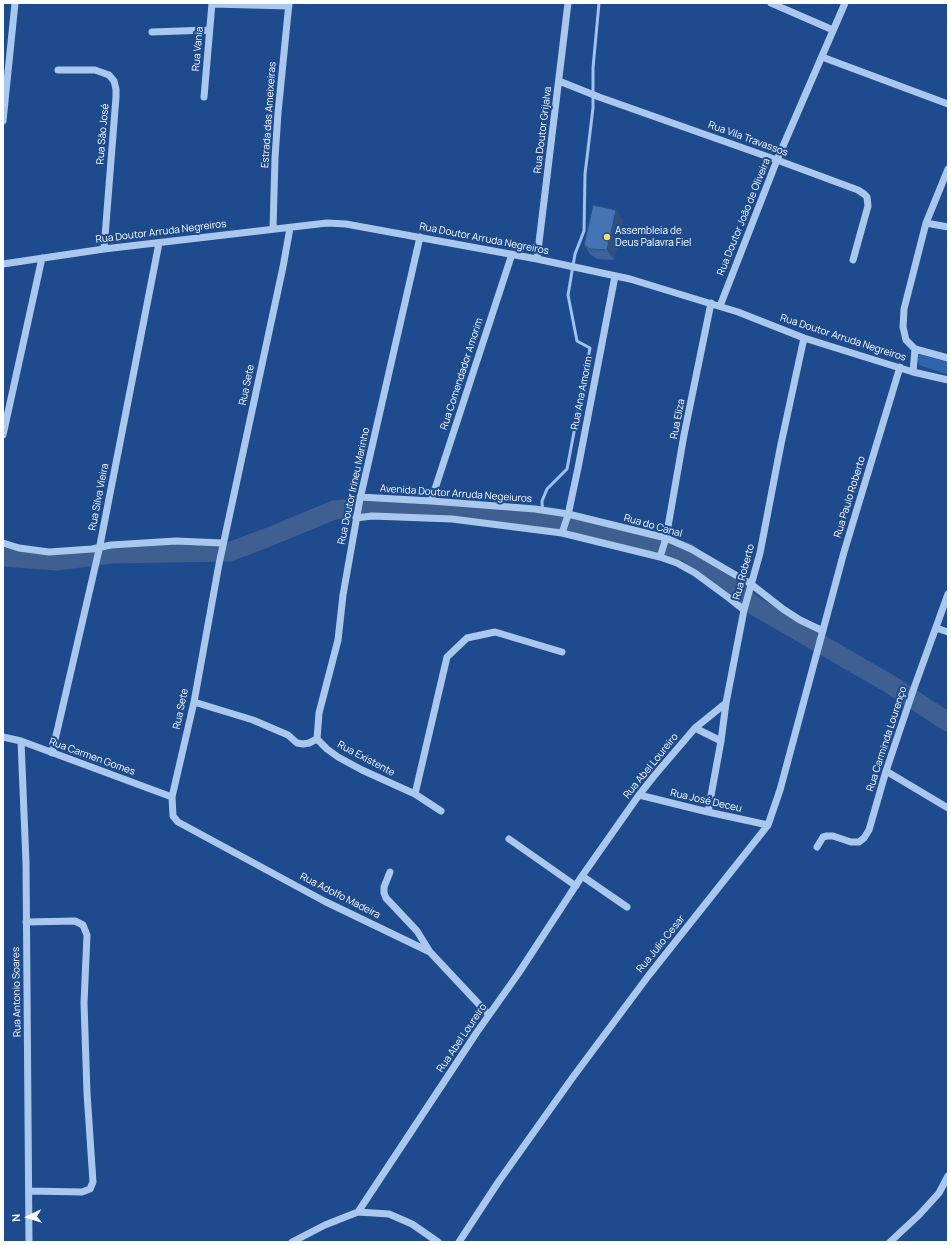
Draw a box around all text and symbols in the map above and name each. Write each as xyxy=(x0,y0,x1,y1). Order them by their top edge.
street label: Rua Vania xyxy=(190,26,206,72)
street label: Estrada das Ameixeiras xyxy=(259,61,279,169)
street label: Rua Doutor Grijalva xyxy=(532,86,554,174)
street label: Rua São José xyxy=(94,103,112,165)
street label: Rua Vila Travassos xyxy=(706,119,790,159)
street label: Rua Doutor João de Oliveira xyxy=(715,157,773,277)
street label: Rua Doutor Arruda Negreiros xyxy=(95,218,227,246)
street label: Rua Doutor Arruda Negreiros xyxy=(418,221,550,257)
place label: Assembleia de Deus Palavra Fiel xyxy=(615,225,691,248)
marker: Assembleia de Deus Palavra Fiel xyxy=(602,232,612,242)
street label: Rua Doutor Arruda Negreiros xyxy=(779,312,907,364)
street label: Rua Comendador Amorim xyxy=(438,317,486,431)
street label: Rua Ana Amorim xyxy=(569,355,595,431)
street label: Rua Sete xyxy=(237,363,257,407)
street label: Rua Eliza xyxy=(668,398,688,440)
street label: Rua Doutor Irineu Marinho xyxy=(336,426,372,546)
street label: Rua Paulo Roberto xyxy=(832,455,868,539)
street label: Rua Silva Vieira xyxy=(87,462,111,532)
street label: Avenida Doutor Arruda Negeiuros xyxy=(380,483,532,505)
street label: Rua do Canal xyxy=(622,512,684,540)
street label: Rua Roberto xyxy=(731,543,757,601)
street label: Rua Carminda Lourenço xyxy=(864,685,910,793)
street label: Rua Sete xyxy=(171,687,191,731)
street label: Rua Abel Loureiro xyxy=(621,731,681,801)
street label: Rua Carmen Gomes xyxy=(47,736,137,778)
street label: Rua Existente xyxy=(335,739,397,779)
street label: Rua José Deceu xyxy=(669,787,743,815)
street label: Rua Adolfo Madeira xyxy=(298,871,382,921)
street label: Rua Julio Cesar xyxy=(634,913,688,975)
street label: Rua Antonio Soares xyxy=(10,947,24,1037)
street label: Rua Abel Loureiro xyxy=(435,1001,489,1075)
north arrow xyxy=(8,1197,48,1237)
text: N xyxy=(8,1213,23,1222)

